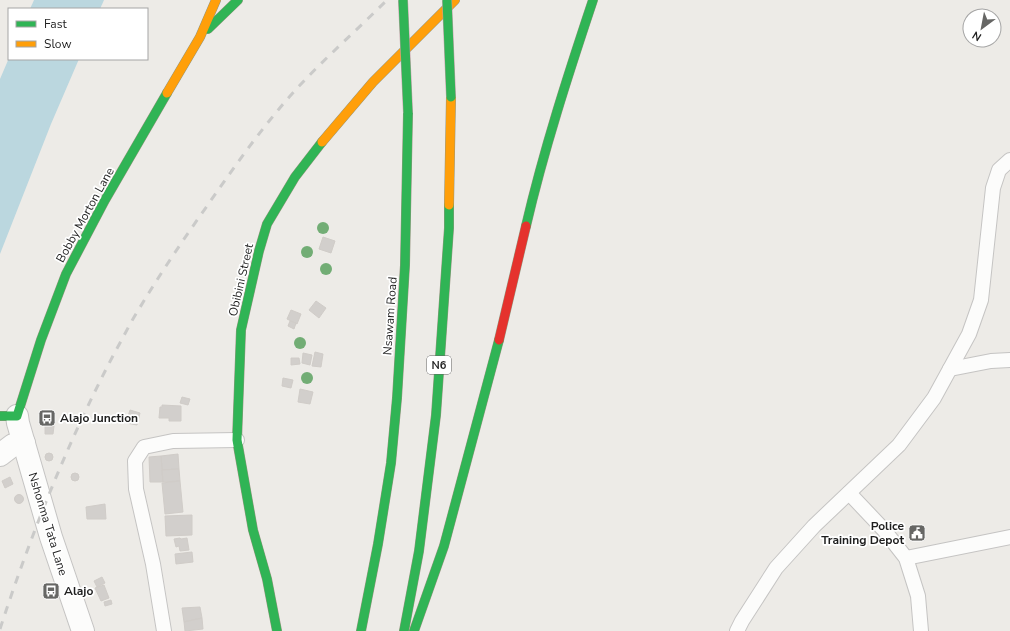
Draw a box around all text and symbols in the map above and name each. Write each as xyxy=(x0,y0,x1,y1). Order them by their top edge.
legend xyxy=(8,8,148,60)
north arrow xyxy=(962,8,1002,48)
text: Fast xyxy=(44,16,67,32)
text: N xyxy=(969,28,984,45)
text: Slow xyxy=(44,36,72,52)
street label: Bobby Morton Lane xyxy=(52,165,118,265)
street label: Obibini Street xyxy=(225,241,257,318)
street label: Nsawam Road xyxy=(379,276,401,356)
road number: N6 xyxy=(427,356,451,374)
bus stop icon: Alajo Junction xyxy=(37,408,57,428)
place label: Alajo Junction xyxy=(60,410,138,426)
street label: Nshonma Tata Lane xyxy=(25,470,71,578)
place label: Police Training Depot xyxy=(821,518,904,548)
public building icon: Police Training Depot xyxy=(907,523,927,543)
bus stop icon: Alajo xyxy=(41,581,61,601)
place label: Alajo xyxy=(64,583,93,599)

